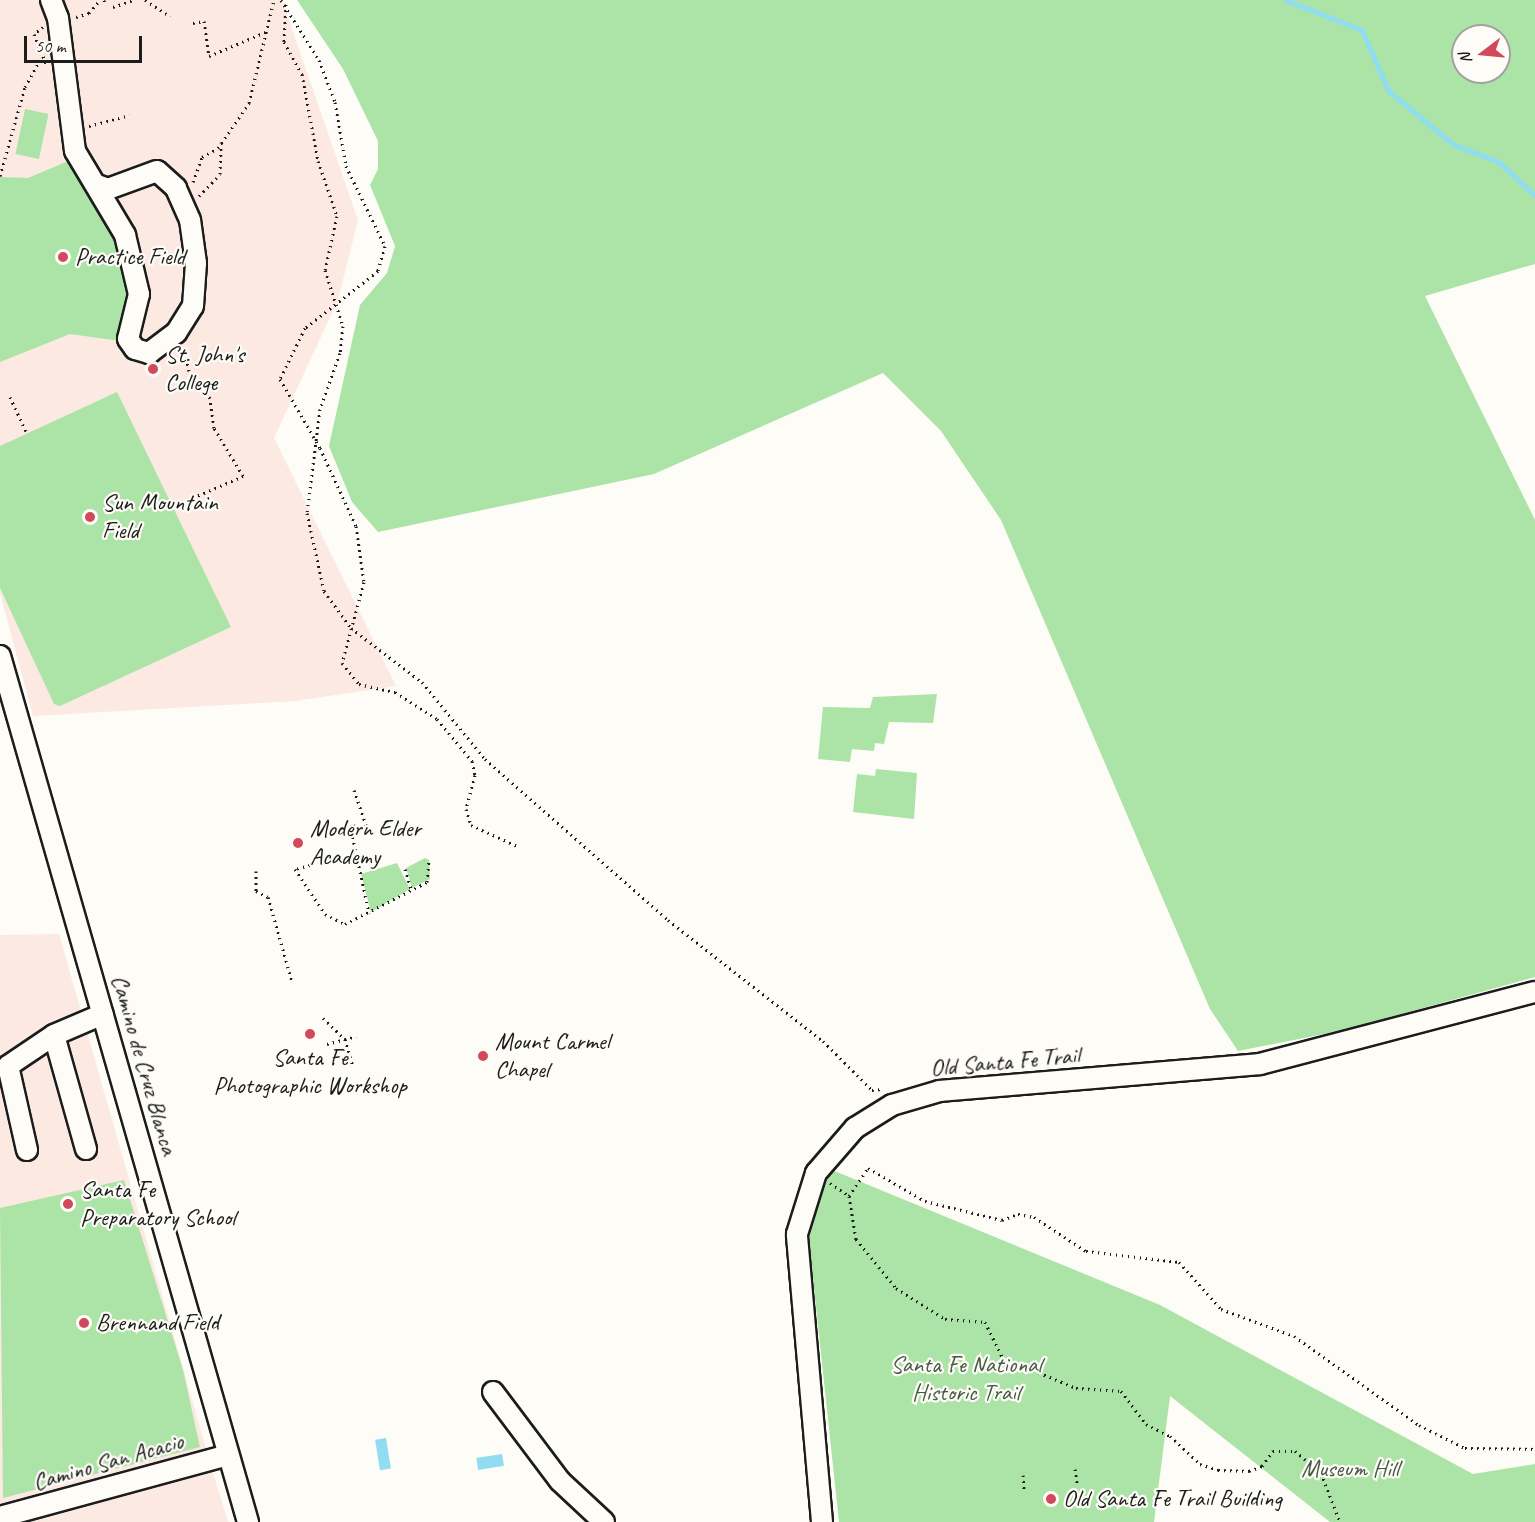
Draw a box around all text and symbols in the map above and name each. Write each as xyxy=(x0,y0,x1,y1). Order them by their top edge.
scale bar xyxy=(27,24,146,62)
north arrow xyxy=(1451,24,1511,84)
text: 50 m xyxy=(35,35,66,57)
text: N xyxy=(1455,51,1477,66)
place label: Practice Field xyxy=(75,243,185,271)
marker: Practice Field xyxy=(56,250,70,264)
place label: St. John's College xyxy=(165,341,244,397)
marker: St. John's College xyxy=(146,362,160,376)
place label: Sun Mountain Field xyxy=(102,489,217,545)
marker: Sun Mountain Field xyxy=(83,510,97,524)
place label: Modern Elder Academy xyxy=(310,815,421,871)
marker: Modern Elder Academy xyxy=(291,836,305,850)
street label: Camino de Cruz Blanca xyxy=(104,971,184,1159)
marker: Santa Fe Photographic Workshop xyxy=(303,1027,317,1041)
place label: Mount Carmel Chapel xyxy=(495,1028,611,1084)
street label: Old Santa Fe Trail xyxy=(930,1041,1080,1083)
place label: Santa Fe Photographic Workshop xyxy=(213,1044,407,1100)
marker: Mount Carmel Chapel xyxy=(476,1049,490,1063)
place label: Santa Fe Preparatory School xyxy=(80,1176,235,1232)
marker: Santa Fe Preparatory School xyxy=(61,1197,75,1211)
place label: Brennand Field xyxy=(96,1309,219,1337)
marker: Brennand Field xyxy=(77,1316,91,1330)
park label: Santa Fe National Historic Trail xyxy=(890,1351,1042,1407)
street label: Camino San Acacio xyxy=(29,1427,187,1497)
park label: Museum Hill xyxy=(1301,1455,1399,1483)
place label: Old Santa Fe Trail Building xyxy=(1063,1485,1280,1513)
marker: Old Santa Fe Trail Building xyxy=(1044,1492,1058,1506)

